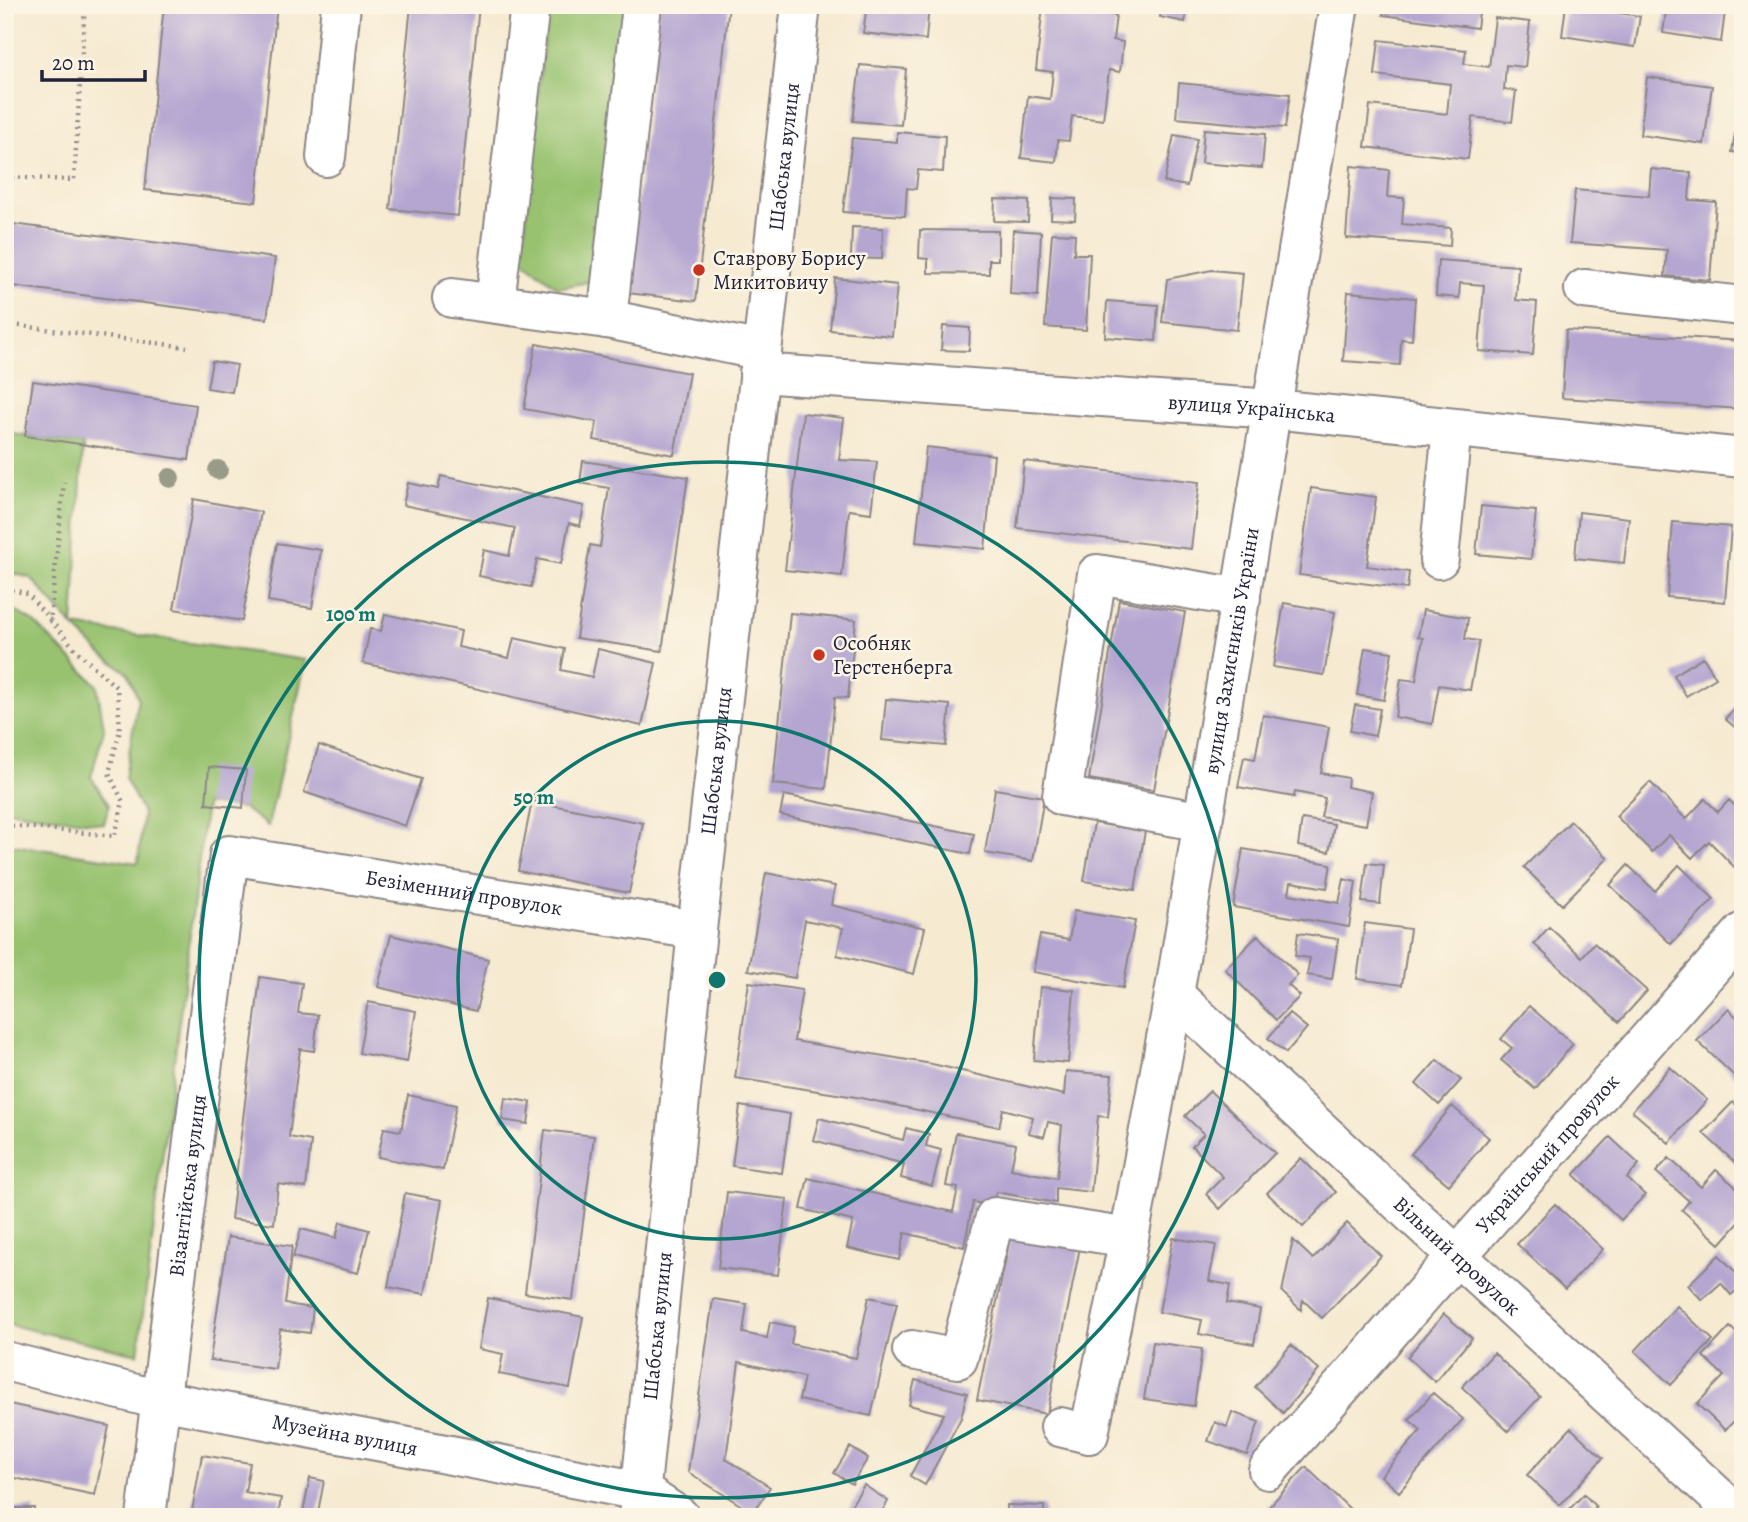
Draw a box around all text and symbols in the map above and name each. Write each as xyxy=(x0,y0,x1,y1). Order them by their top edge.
scale bar xyxy=(42,38,145,82)
text: 20 m xyxy=(52,49,95,77)
street label: Шабська вулиця xyxy=(762,81,806,233)
place label: Ставрову Борису Микитовичу xyxy=(713,244,866,296)
marker: Ставрову Борису Микитовичу xyxy=(691,262,707,278)
street label: вулиця Українська xyxy=(1167,388,1337,429)
street label: вулиця Захисників України xyxy=(1197,525,1266,776)
text: 100 m xyxy=(326,600,376,628)
place label: Особняк Герстенберга xyxy=(833,629,953,681)
marker: Особняк Герстенберга xyxy=(811,647,827,663)
street label: Шабська вулиця xyxy=(694,685,738,837)
text: 50 m xyxy=(514,783,555,811)
street label: Безіменний провулок xyxy=(363,863,564,922)
centre of rings xyxy=(705,968,729,992)
street label: Український провулок xyxy=(1469,1068,1625,1239)
street label: Візантійська вулиця xyxy=(162,1093,213,1278)
street label: Вільний провулок xyxy=(1387,1190,1527,1322)
street label: Шабська вулиця xyxy=(636,1250,679,1402)
street label: Музейна вулиця xyxy=(270,1407,420,1462)

